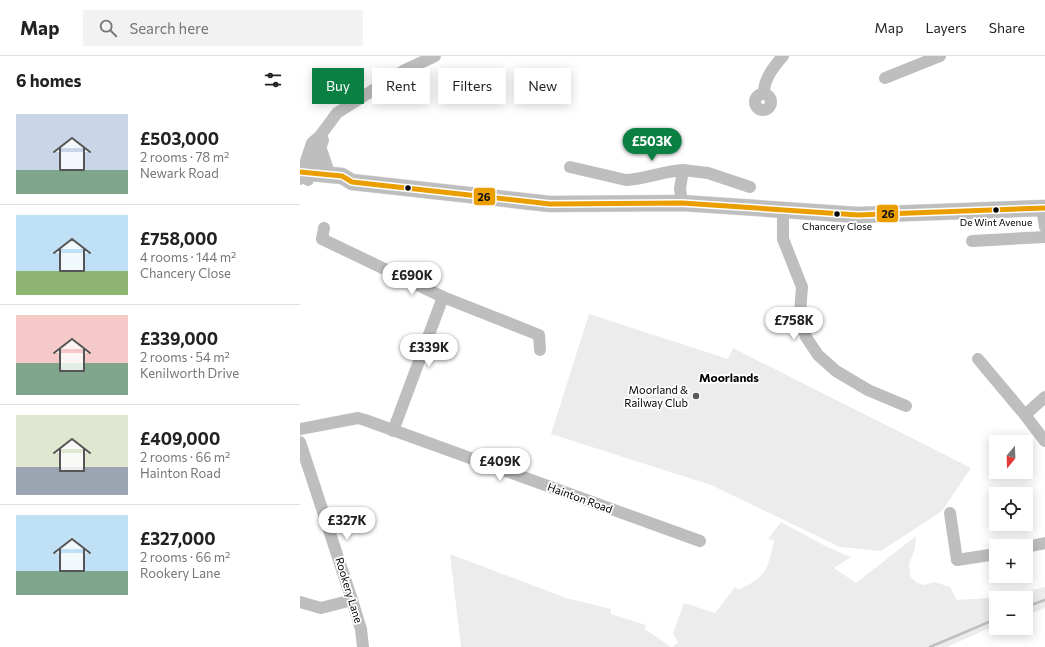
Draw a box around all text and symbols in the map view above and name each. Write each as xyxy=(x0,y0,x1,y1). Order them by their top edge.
search box xyxy=(83,10,363,46)
text: Map xyxy=(20,16,59,39)
icon: search xyxy=(97,17,119,39)
text: Search here xyxy=(129,19,209,37)
text: Map xyxy=(875,19,903,36)
text: Layers xyxy=(925,19,967,36)
text: Share xyxy=(989,19,1025,36)
chip: Buy xyxy=(312,68,364,104)
chip: Rent xyxy=(372,68,430,104)
chip: Filters xyxy=(438,68,506,104)
chip: New xyxy=(514,68,571,104)
icon: filters xyxy=(262,69,284,91)
text: 6 homes xyxy=(16,70,81,91)
text: £503,000 xyxy=(140,128,219,149)
pin: £503K xyxy=(624,128,680,162)
icon: home xyxy=(48,130,96,178)
text: £503K xyxy=(632,133,672,149)
text: 2 rooms · 78 m² xyxy=(140,149,229,165)
text: Newark Road xyxy=(140,165,219,181)
unlabelled marker xyxy=(403,183,413,193)
line badge: 26 xyxy=(473,187,496,206)
text: 26 xyxy=(478,190,491,203)
line badge: 26 xyxy=(876,204,899,223)
marker: De Wint Avenue xyxy=(991,205,1001,215)
text: 26 xyxy=(882,207,895,220)
marker: Chancery Close xyxy=(832,209,842,219)
place label: De Wint Avenue xyxy=(960,216,1032,228)
place label: Chancery Close xyxy=(802,220,872,232)
text: £758,000 xyxy=(140,228,218,249)
icon: home xyxy=(48,231,96,279)
text: 4 rooms · 144 m² xyxy=(140,249,236,265)
pin: £690K xyxy=(384,262,440,296)
text: Chancery Close xyxy=(140,265,231,281)
text: £690K xyxy=(391,267,433,283)
pin: £758K xyxy=(766,307,822,341)
text: £758K xyxy=(774,312,814,328)
text: £339,000 xyxy=(140,328,218,349)
icon: home xyxy=(48,331,96,379)
pin: £339K xyxy=(401,334,457,368)
text: £339K xyxy=(409,339,449,355)
text: 2 rooms · 54 m² xyxy=(140,349,230,365)
text: Kenilworth Drive xyxy=(140,365,239,381)
district label: Moorlands xyxy=(699,370,759,384)
place label: Moorland & Railway Club xyxy=(624,383,688,409)
marker: Moorland & Railway Club xyxy=(691,391,701,401)
text: £409,000 xyxy=(140,428,220,449)
icon: home xyxy=(48,431,96,479)
north arrow xyxy=(989,435,1033,479)
map controls xyxy=(989,435,1033,635)
pin: £409K xyxy=(472,448,528,482)
text: 2 rooms · 66 m² xyxy=(140,449,230,465)
text: £409K xyxy=(479,453,521,469)
text: Hainton Road xyxy=(140,465,221,481)
street label: Hainton Road xyxy=(546,480,614,515)
button: locate xyxy=(989,487,1033,531)
pin: £327K xyxy=(319,507,375,541)
text: £327K xyxy=(328,512,366,528)
text: £327,000 xyxy=(140,528,216,549)
icon: home xyxy=(48,531,96,579)
button: + xyxy=(989,539,1033,583)
text: 2 rooms · 66 m² xyxy=(140,549,230,565)
street label: Rookery Lane xyxy=(333,555,366,624)
text: Rookery Lane xyxy=(140,565,220,581)
button: − xyxy=(989,591,1033,635)

